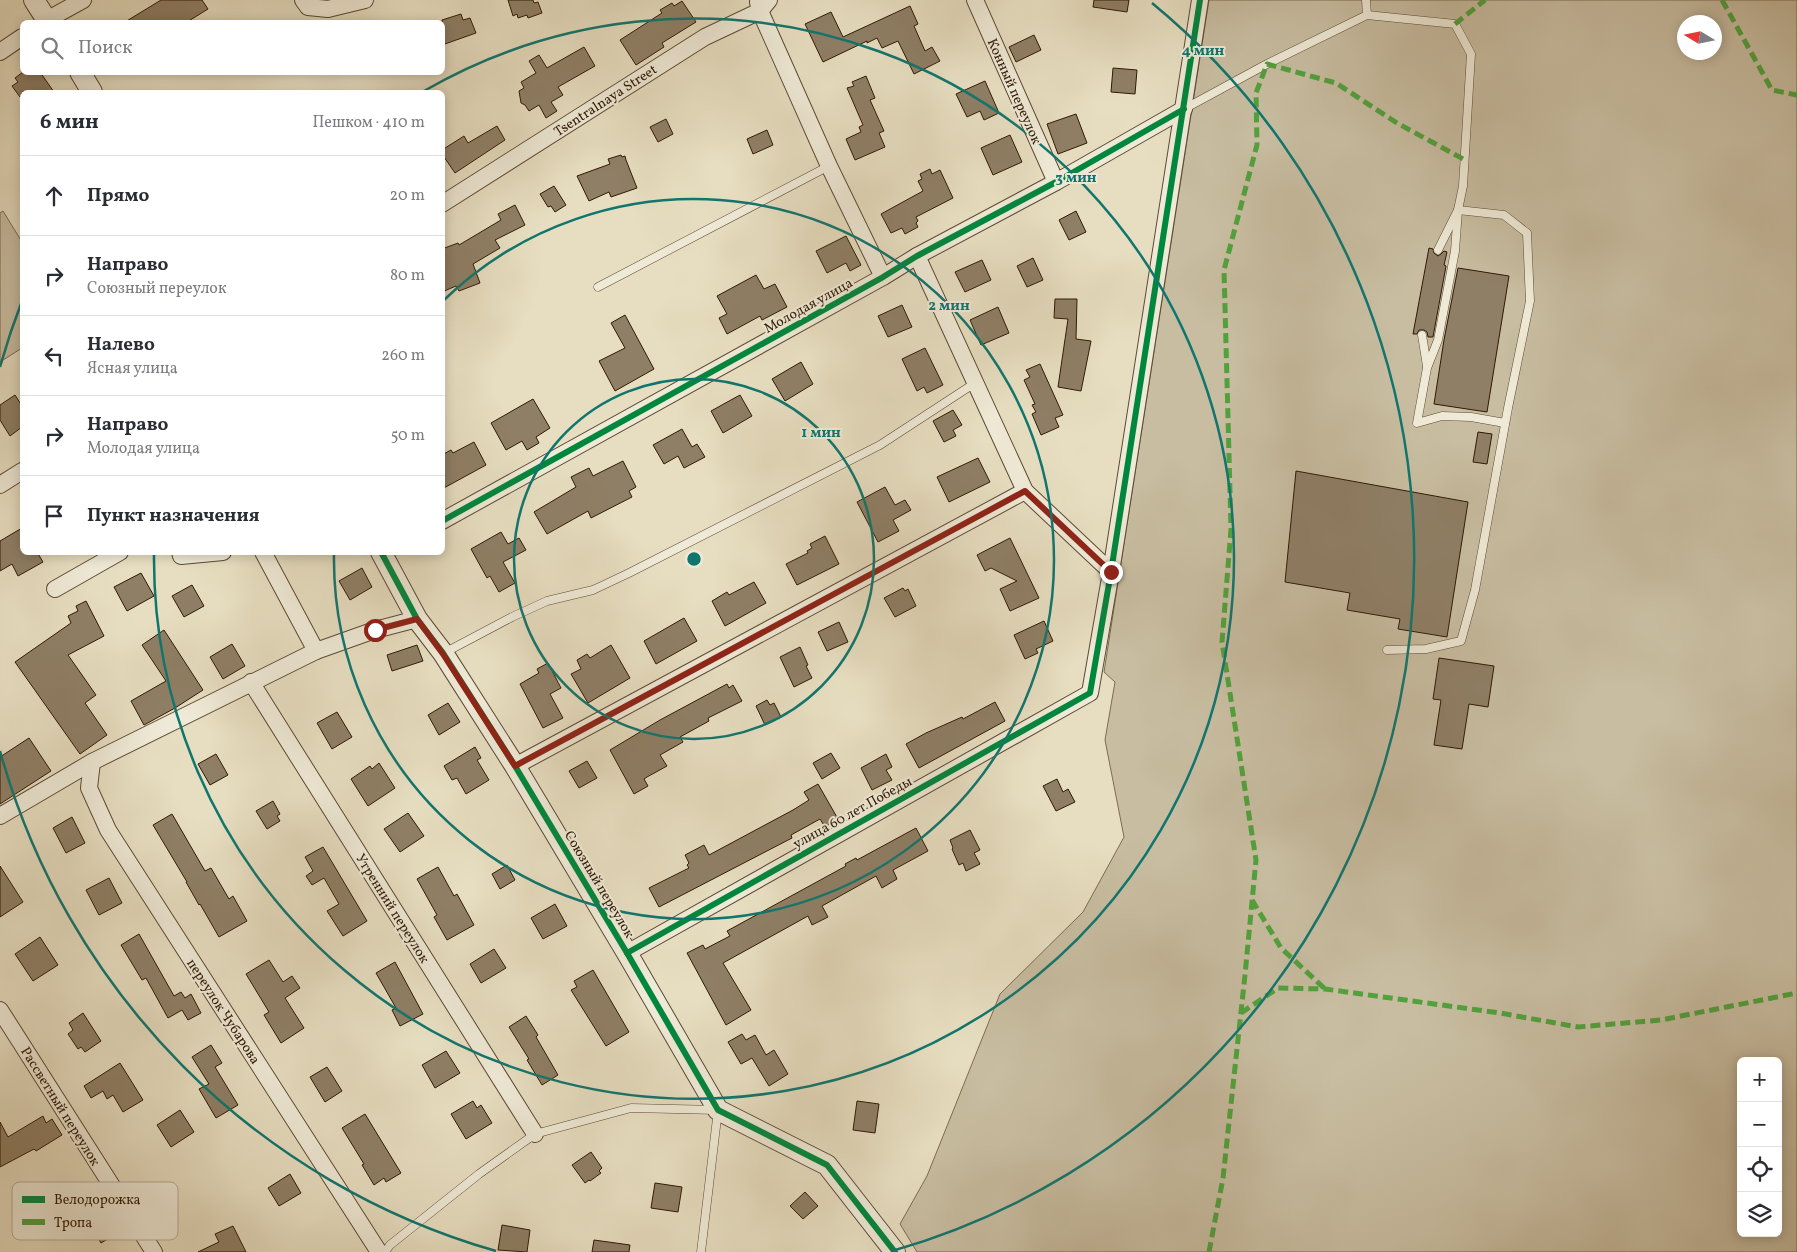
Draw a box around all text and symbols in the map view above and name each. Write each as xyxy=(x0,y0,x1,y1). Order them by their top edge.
north arrow xyxy=(1677,15,1722,60)
search box xyxy=(20,20,445,75)
icon: search xyxy=(38,34,66,62)
text: Поиск xyxy=(78,35,132,61)
street label: Конный переулок xyxy=(982,36,1046,148)
text: 4 мин xyxy=(1182,41,1225,62)
street label: Tsentralnaya Street xyxy=(551,61,661,142)
text: 6 мин xyxy=(40,108,99,137)
text: Пешком · 410 m xyxy=(312,112,425,134)
text: 3 мин xyxy=(1055,168,1097,189)
icon: ahead xyxy=(40,182,68,210)
text: Прямо xyxy=(87,183,149,209)
text: 20 m xyxy=(390,185,425,207)
text: Направо xyxy=(87,252,169,278)
icon: right xyxy=(40,262,68,290)
text: 80 m xyxy=(390,265,425,287)
street label: Молодая улица xyxy=(761,274,857,339)
text: Союзный переулок xyxy=(87,278,226,300)
text: 2 мин xyxy=(928,296,970,317)
text: Налево xyxy=(87,332,155,358)
icon: left xyxy=(40,342,68,370)
text: 260 m xyxy=(381,345,425,367)
text: Ясная улица xyxy=(87,358,178,380)
text: Направо xyxy=(87,412,169,438)
icon: right xyxy=(40,422,68,450)
text: 1 мин xyxy=(801,423,841,444)
text: 50 m xyxy=(391,425,425,447)
text: Молодая улица xyxy=(87,438,200,460)
icon: arrive xyxy=(40,502,68,530)
text: Пункт назначения xyxy=(87,503,260,529)
centre of rings xyxy=(685,550,703,568)
route end xyxy=(1100,561,1123,584)
route start xyxy=(364,619,387,642)
street label: улица 60 лет Победы xyxy=(790,773,916,854)
street label: Союзный переулок xyxy=(559,828,639,942)
street label: Утренний переулок xyxy=(350,850,433,968)
street label: переулок Чубарова xyxy=(181,955,264,1068)
street label: Рассветный переулок xyxy=(15,1044,104,1170)
map controls xyxy=(1737,1057,1782,1237)
button: + xyxy=(1737,1057,1782,1102)
button: − xyxy=(1737,1102,1782,1147)
button: locate xyxy=(1737,1147,1782,1192)
legend xyxy=(12,1182,178,1240)
text: Велодорожка xyxy=(54,1191,141,1210)
button: layers xyxy=(1737,1192,1782,1237)
text: Тропа xyxy=(54,1214,92,1233)

